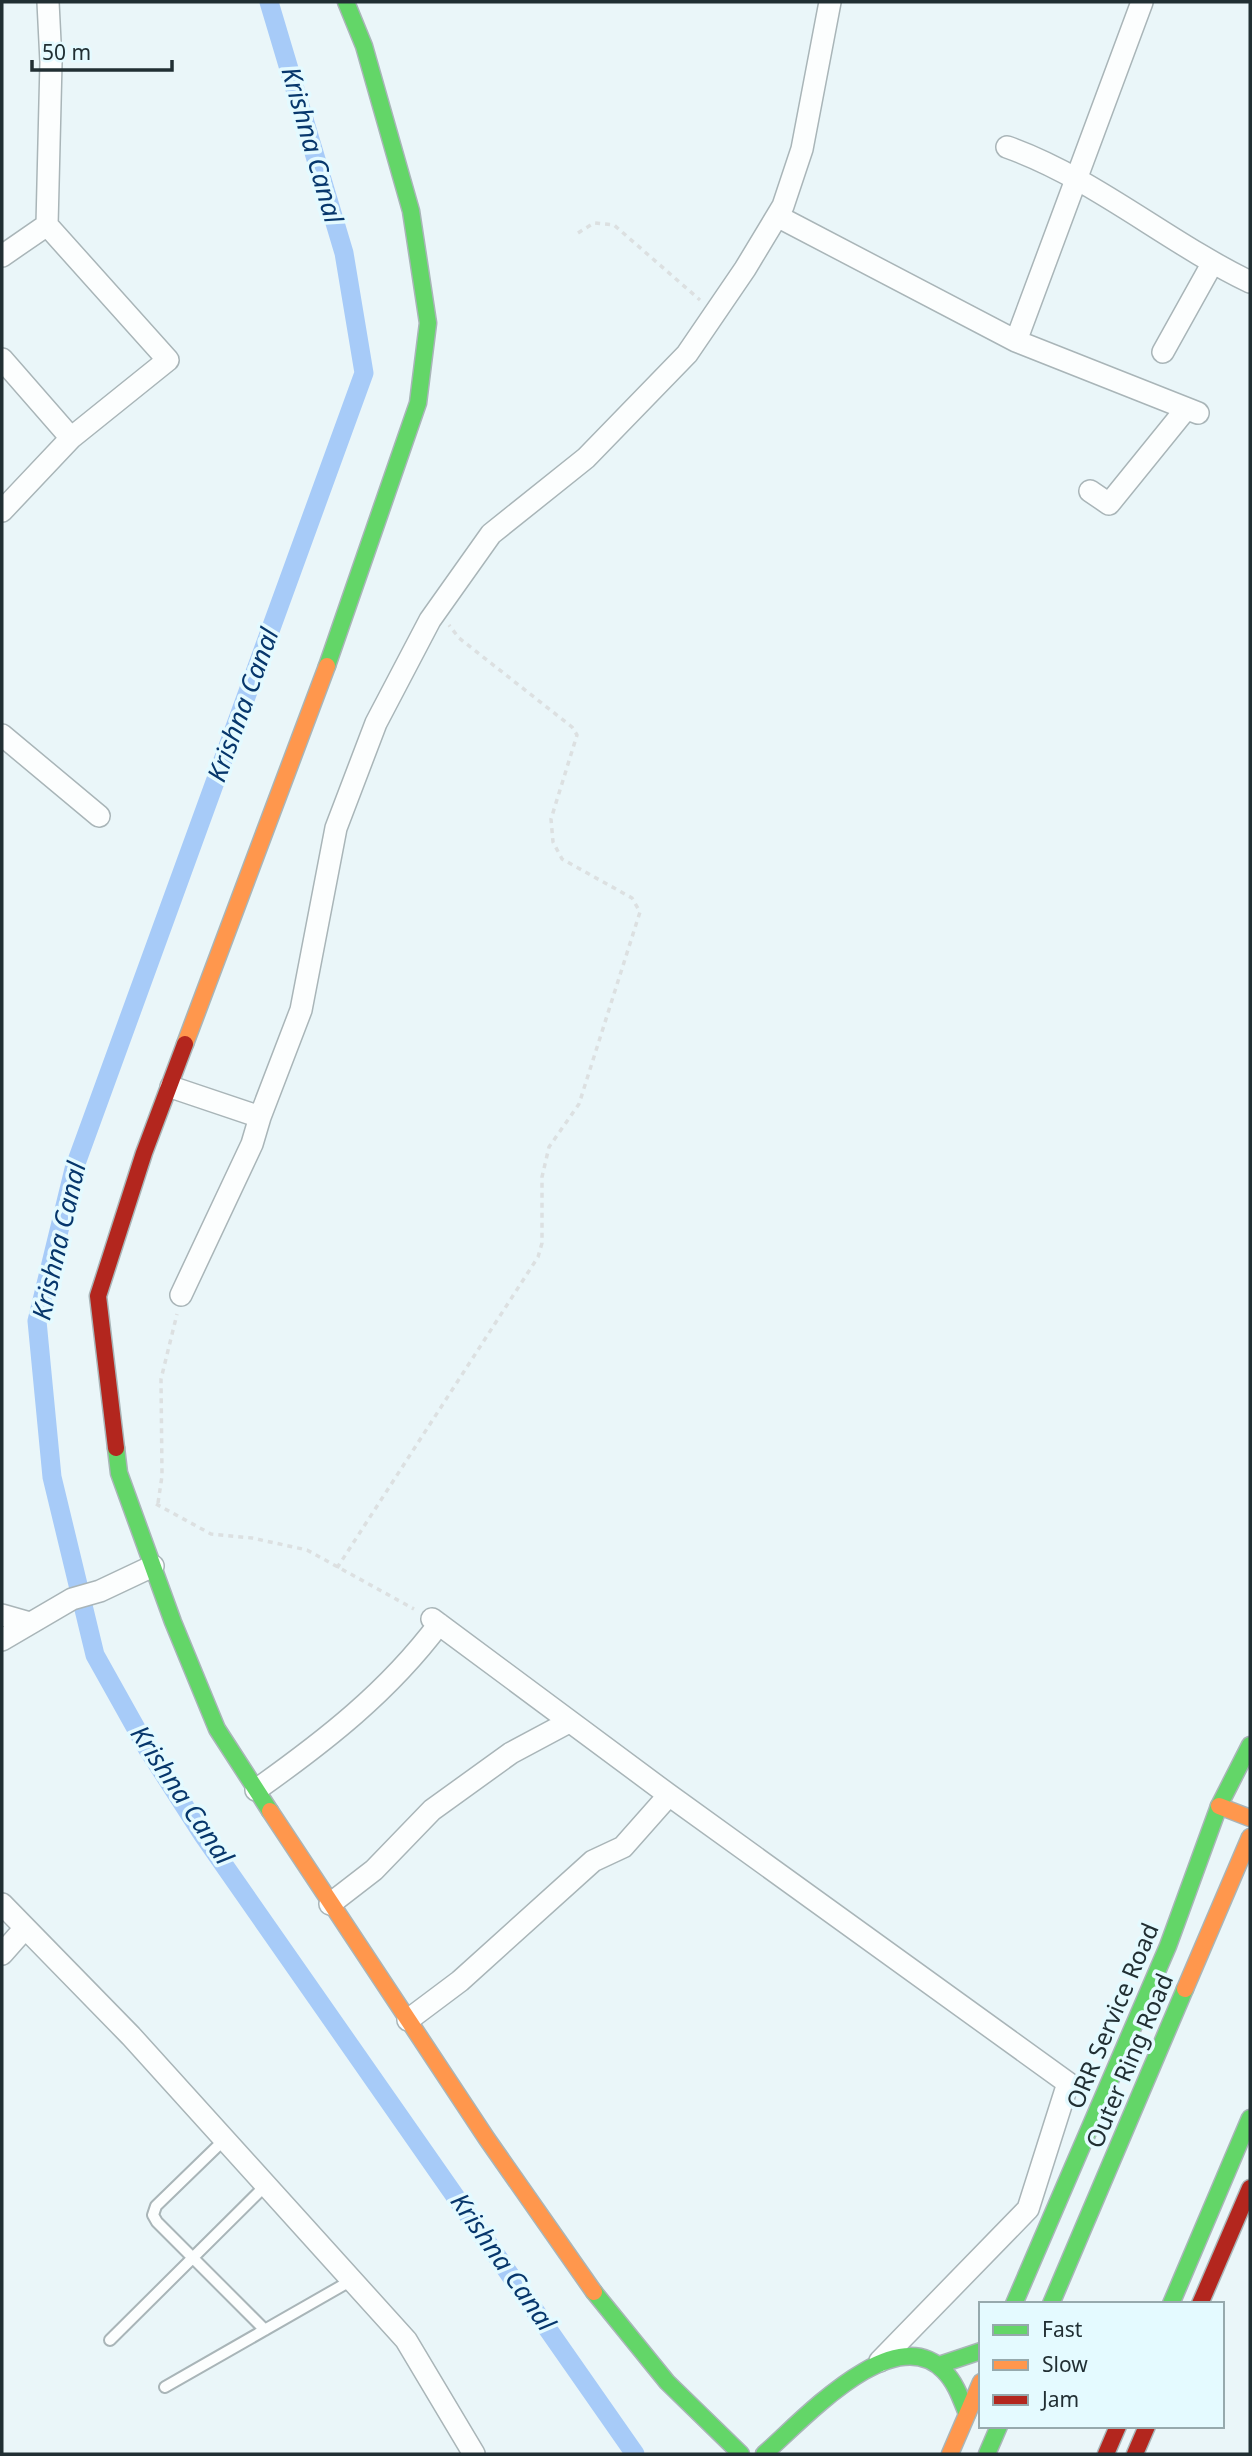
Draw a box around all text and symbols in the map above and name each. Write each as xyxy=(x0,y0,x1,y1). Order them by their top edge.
scale bar xyxy=(32,28,172,72)
text: 50 m xyxy=(42,38,91,66)
water label: Krishna Canal xyxy=(273,62,353,228)
water label: Krishna Canal xyxy=(198,622,287,787)
water label: Krishna Canal xyxy=(22,1157,94,1323)
water label: Krishna Canal xyxy=(123,1718,244,1872)
street label: ORR Service Road xyxy=(1058,1917,1166,2113)
street label: Outer Ring Road xyxy=(1077,1968,1180,2153)
water label: Krishna Canal xyxy=(443,2185,566,2339)
legend xyxy=(979,2302,1224,2428)
text: Fast xyxy=(1042,2315,1083,2343)
text: Slow xyxy=(1042,2350,1088,2378)
text: Jam xyxy=(1040,2385,1079,2413)

